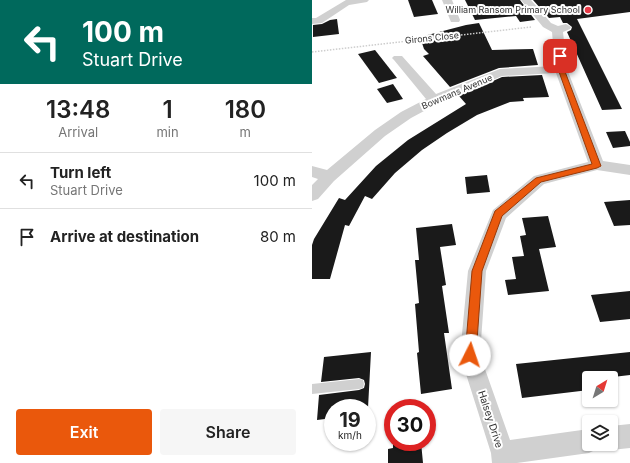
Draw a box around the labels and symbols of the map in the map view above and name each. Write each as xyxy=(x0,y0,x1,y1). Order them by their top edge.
place label: William Ransom Primary School xyxy=(446,4,580,15)
marker: William Ransom Primary School xyxy=(583,5,593,15)
street label: Girons Close xyxy=(404,29,460,46)
pin xyxy=(543,39,577,73)
street label: Bowmans Avenue xyxy=(420,72,494,111)
position arrow xyxy=(449,334,491,376)
north arrow xyxy=(582,371,618,407)
street label: Halsey Drive xyxy=(476,389,506,449)
speed limit sign: 30 xyxy=(384,399,436,451)

